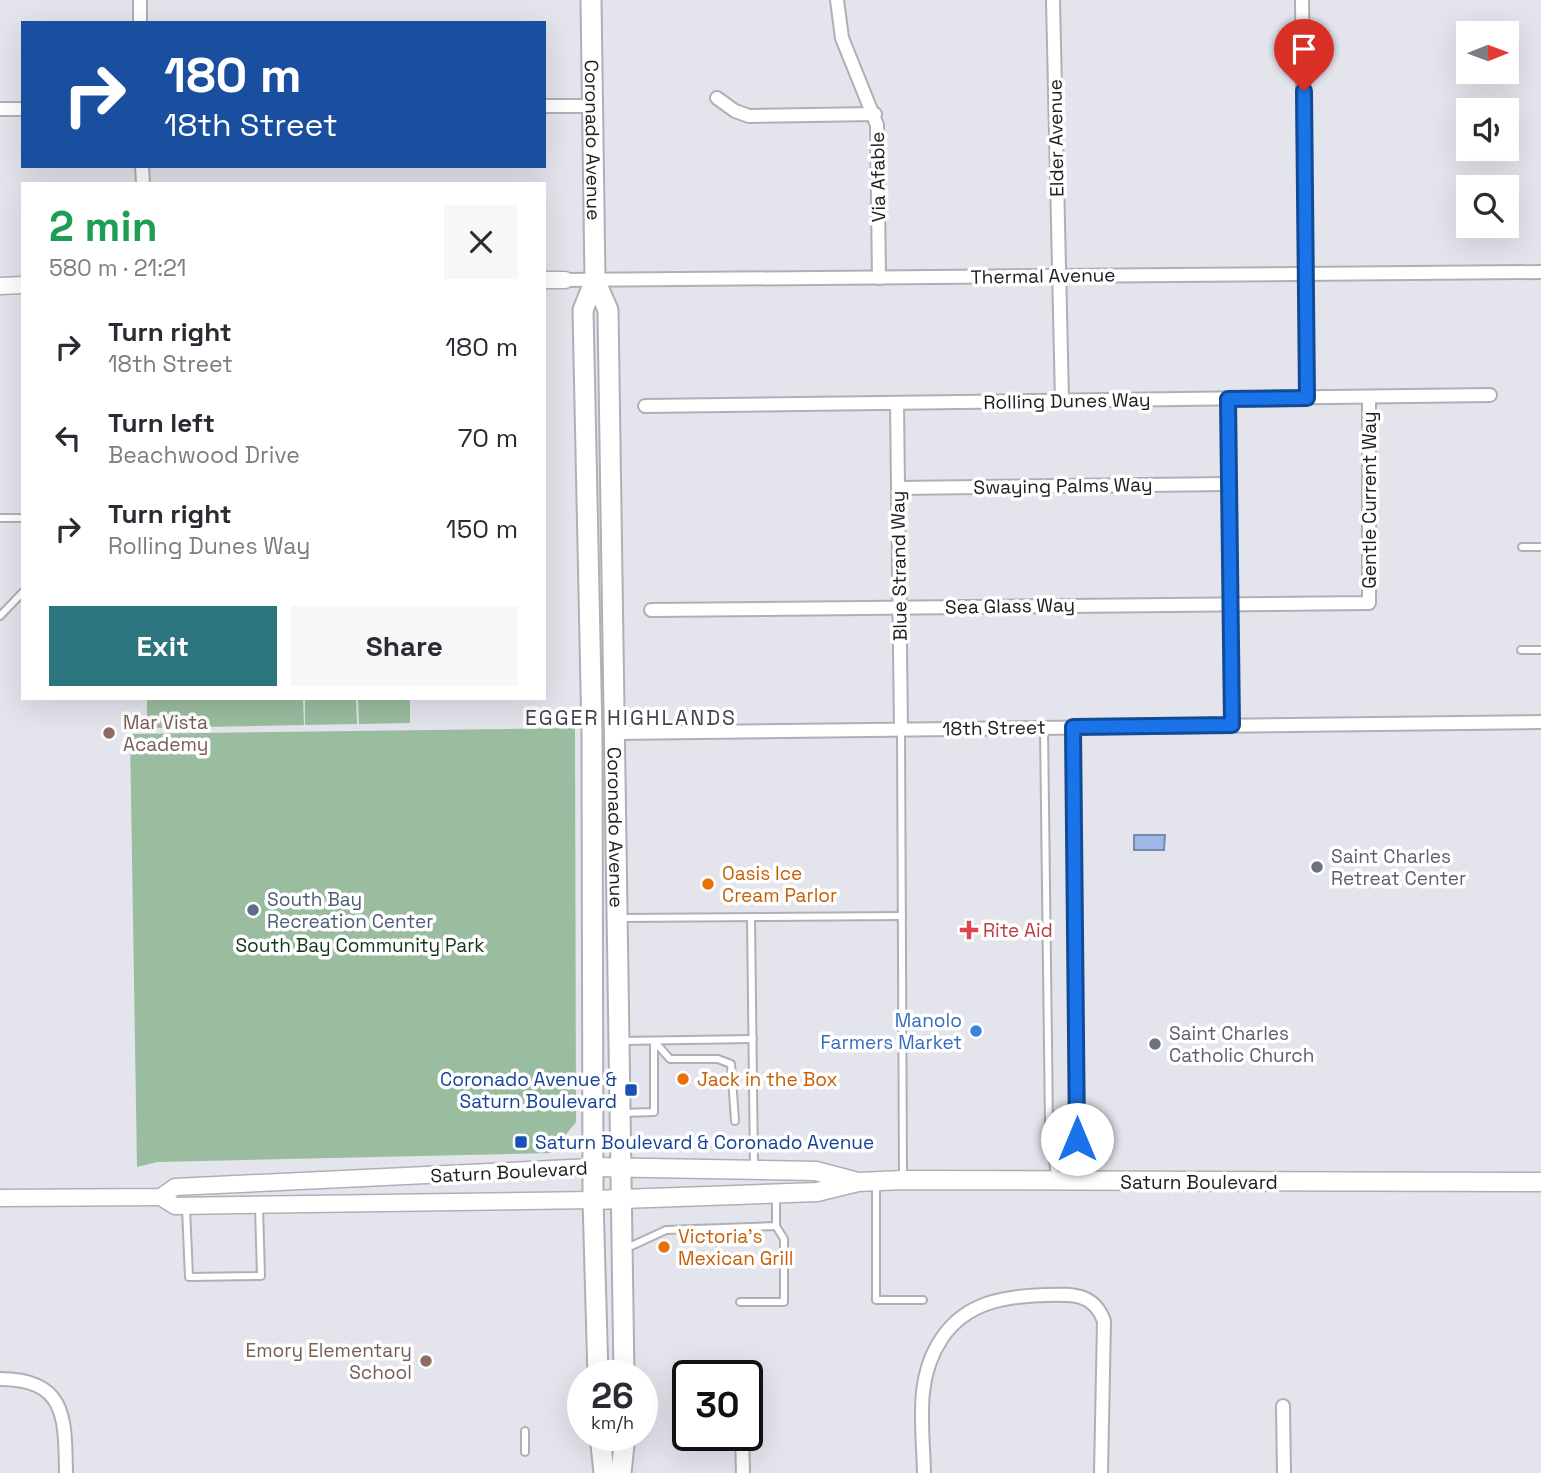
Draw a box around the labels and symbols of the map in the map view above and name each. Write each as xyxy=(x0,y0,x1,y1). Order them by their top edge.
pin xyxy=(1274,19,1334,91)
north arrow xyxy=(1456,21,1519,84)
street label: Coronado Avenue xyxy=(579,59,607,220)
street label: Elder Avenue xyxy=(1042,79,1070,197)
street label: Via Afable xyxy=(865,131,891,223)
street label: Thermal Avenue xyxy=(970,262,1116,290)
street label: Rolling Dunes Way xyxy=(983,387,1151,415)
street label: Gentle Current Way xyxy=(1357,411,1382,589)
street label: Swaying Palms Way xyxy=(973,472,1153,500)
street label: Blue Strand Way xyxy=(885,491,913,641)
street label: Sea Glass Way xyxy=(945,592,1075,620)
district label: EGGER HIGHLANDS xyxy=(525,704,737,731)
place label: Mar Vista Academy xyxy=(123,710,208,757)
street label: 18th Street xyxy=(942,715,1046,741)
marker: Mar Vista Academy xyxy=(101,725,117,741)
street label: Coronado Avenue xyxy=(602,747,629,908)
place label: Saint Charles Retreat Center xyxy=(1331,844,1466,891)
marker: Saint Charles Retreat Center xyxy=(1309,859,1325,875)
place label: Oasis Ice Cream Parlor xyxy=(722,861,837,908)
marker: Oasis Ice Cream Parlor xyxy=(700,876,716,892)
place label: South Bay Recreation Center xyxy=(267,887,433,934)
marker: South Bay Recreation Center xyxy=(245,902,261,918)
place label: Rite Aid xyxy=(983,918,1053,943)
marker: Rite Aid xyxy=(961,922,977,938)
park label: South Bay Community Park xyxy=(235,933,485,958)
place label: Manolo Farmers Market xyxy=(820,1008,962,1055)
place label: Saint Charles Catholic Church xyxy=(1169,1021,1314,1068)
marker: Manolo Farmers Market xyxy=(968,1023,984,1039)
marker: Saint Charles Catholic Church xyxy=(1147,1036,1163,1052)
place label: Coronado Avenue & Saturn Boulevard xyxy=(440,1067,617,1114)
place label: Jack in the Box xyxy=(697,1067,838,1092)
marker: Jack in the Box xyxy=(675,1071,691,1087)
marker: Coronado Avenue & Saturn Boulevard xyxy=(623,1082,639,1098)
position arrow xyxy=(1040,1102,1114,1176)
place label: Saturn Boulevard & Coronado Avenue xyxy=(535,1130,874,1155)
marker: Saturn Boulevard & Coronado Avenue xyxy=(513,1134,529,1150)
street label: Saturn Boulevard xyxy=(430,1155,588,1189)
street label: Saturn Boulevard xyxy=(1120,1170,1278,1195)
place label: Victoria's Mexican Grill xyxy=(678,1224,793,1271)
marker: Victoria's Mexican Grill xyxy=(656,1239,672,1255)
place label: Emory Elementary School xyxy=(246,1338,412,1385)
marker: Emory Elementary School xyxy=(418,1353,434,1369)
speed limit sign: 30 xyxy=(672,1360,763,1451)

